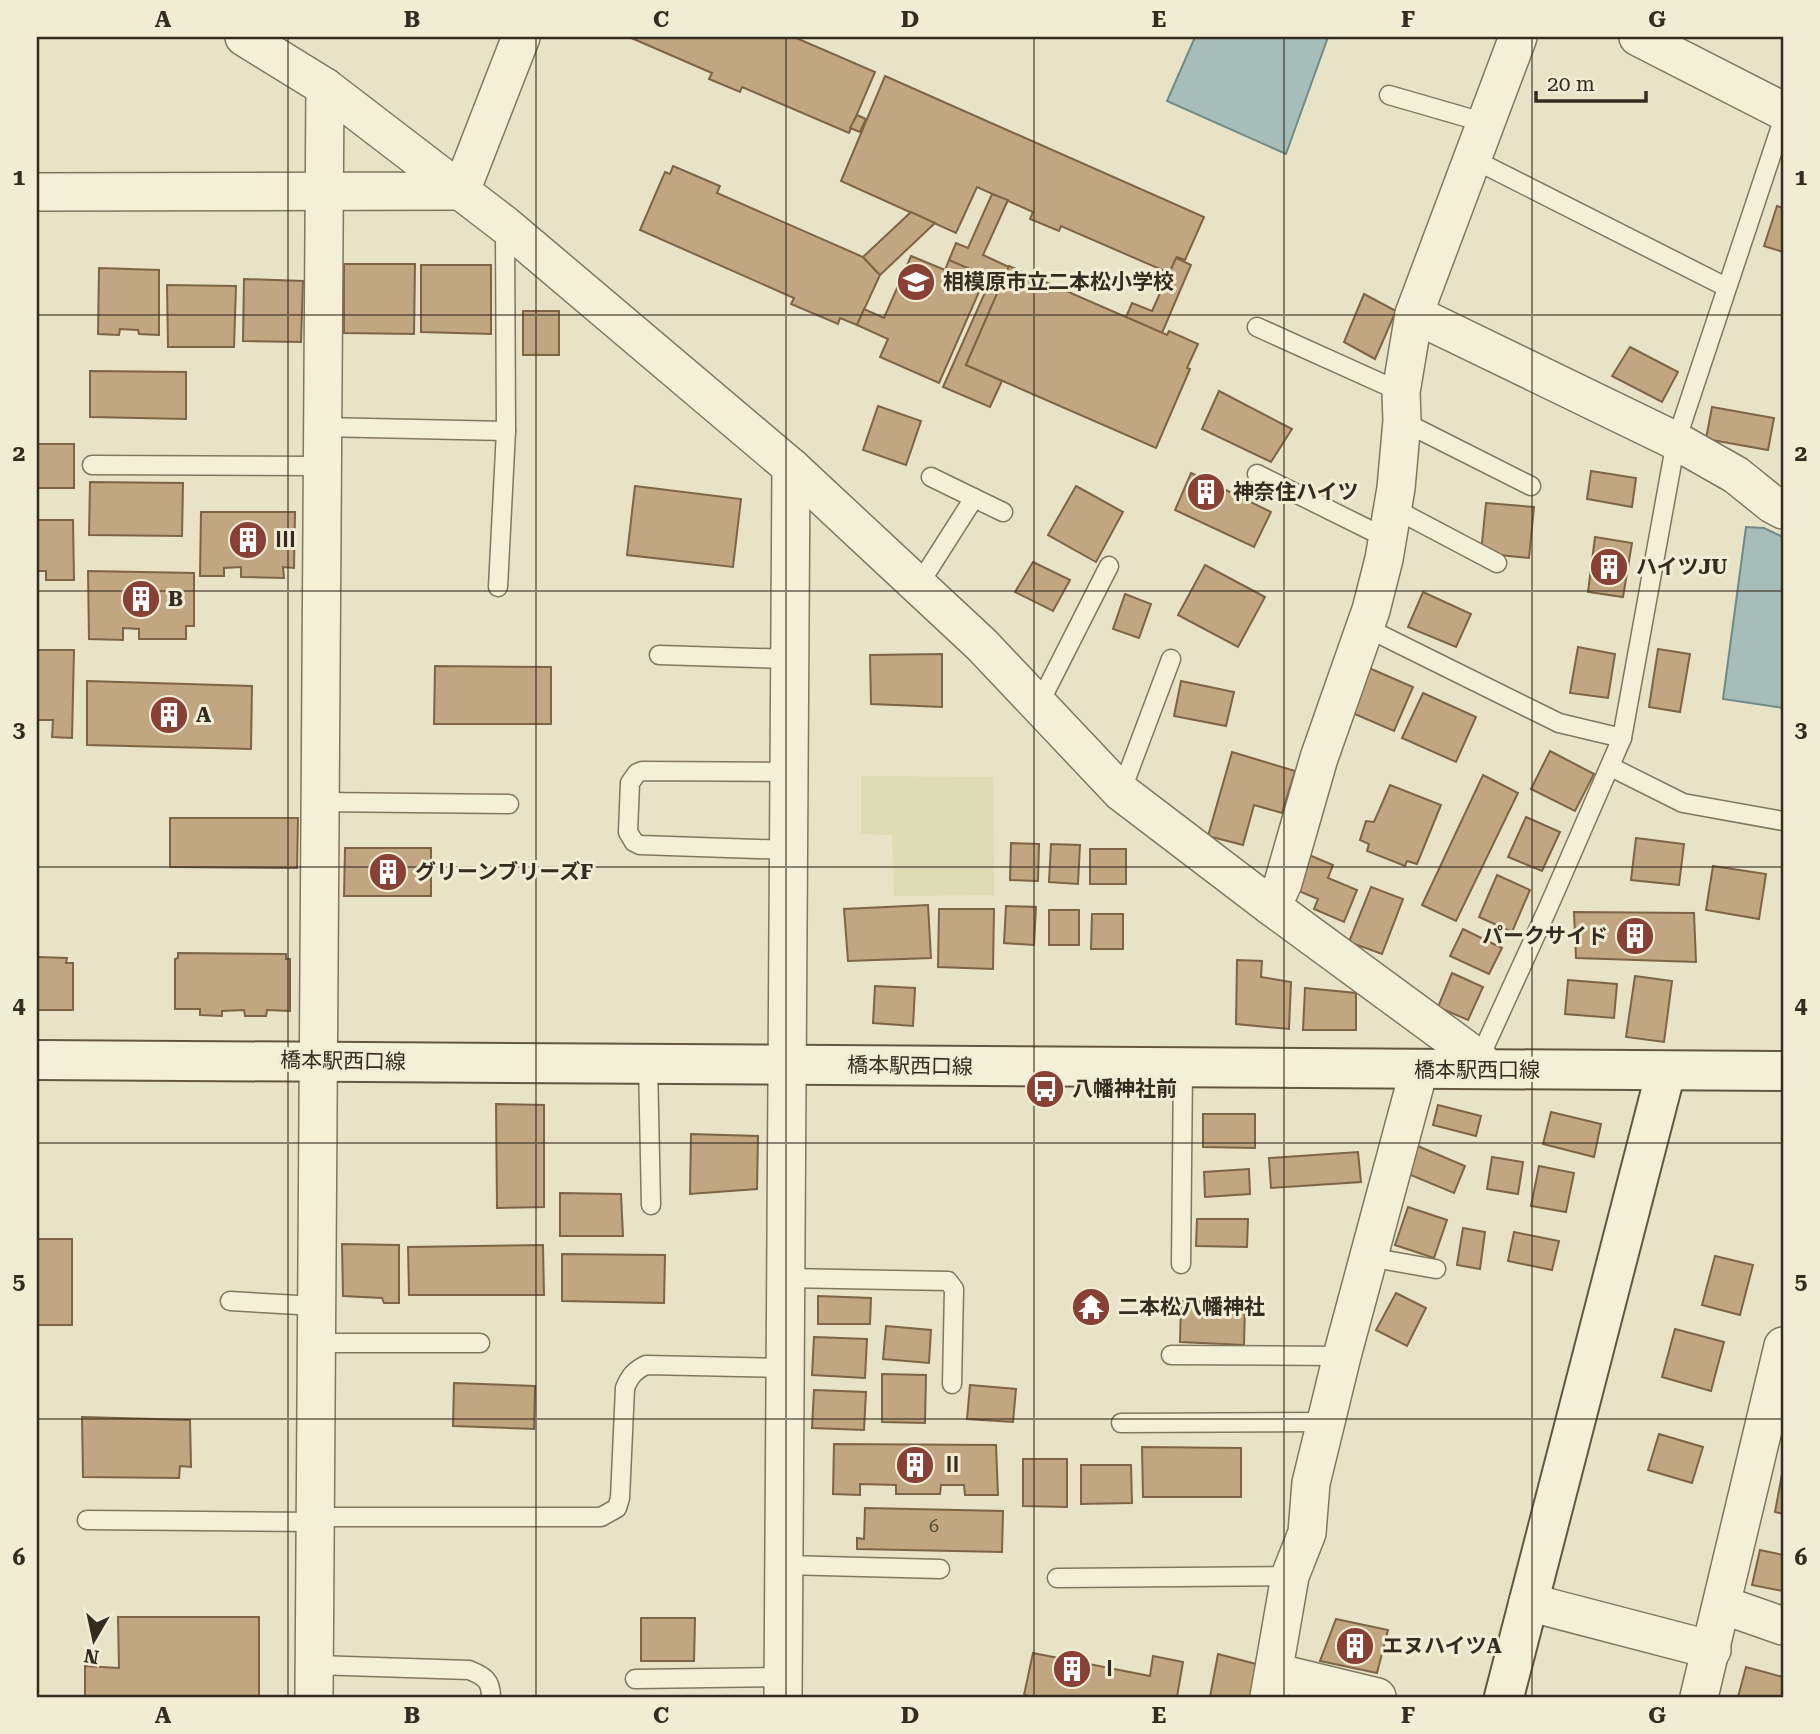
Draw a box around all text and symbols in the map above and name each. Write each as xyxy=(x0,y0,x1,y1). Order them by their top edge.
text: A xyxy=(155,6,172,33)
text: B xyxy=(404,6,420,33)
text: C xyxy=(653,6,669,33)
text: D xyxy=(901,6,919,33)
text: E xyxy=(1152,6,1166,33)
text: F xyxy=(1401,6,1415,33)
text: G xyxy=(1648,6,1666,33)
scale bar xyxy=(1536,60,1647,104)
text: 20 m xyxy=(1547,72,1595,96)
text: 1 xyxy=(13,164,26,191)
text: 1 xyxy=(1795,164,1808,191)
school or university icon: 相模原市立二本松小学校 xyxy=(895,261,937,303)
place label: 相模原市立二本松小学校 xyxy=(943,270,1174,294)
text: 2 xyxy=(13,440,25,467)
text: 2 xyxy=(1795,440,1807,467)
building icon: 神奈住ハイツ xyxy=(1185,471,1227,513)
place label: 神奈住ハイツ xyxy=(1233,480,1359,504)
building icon: Ⅲ xyxy=(227,519,269,561)
place label: Ⅲ xyxy=(275,528,296,552)
building icon: ハイツJU xyxy=(1588,546,1630,588)
place label: ハイツJU xyxy=(1636,555,1727,579)
building icon: B xyxy=(120,578,162,620)
place label: B xyxy=(168,587,183,611)
building icon: A xyxy=(148,694,190,736)
place label: A xyxy=(196,703,211,727)
text: 3 xyxy=(13,716,26,743)
text: 3 xyxy=(1795,716,1808,743)
building icon: グリーンブリーズF xyxy=(367,851,409,893)
place label: グリーンブリーズF xyxy=(415,860,593,884)
building icon: パークサイド xyxy=(1614,915,1656,957)
place label: パークサイド xyxy=(1482,924,1608,948)
text: 4 xyxy=(13,992,26,1019)
text: 4 xyxy=(1795,992,1808,1019)
street label: 橋本駅西口線 xyxy=(280,1048,406,1074)
street label: 橋本駅西口線 xyxy=(847,1053,973,1079)
street label: 橋本駅西口線 xyxy=(1414,1058,1540,1082)
bus stop icon: 八幡神社前 xyxy=(1024,1068,1066,1110)
place label: 八幡神社前 xyxy=(1072,1077,1177,1101)
text: 5 xyxy=(13,1268,26,1295)
text: 5 xyxy=(1795,1268,1808,1295)
temple icon: 二本松八幡神社 xyxy=(1070,1286,1112,1328)
place label: 二本松八幡神社 xyxy=(1118,1295,1265,1319)
building icon: Ⅱ xyxy=(894,1444,936,1486)
place label: Ⅱ xyxy=(942,1453,963,1477)
house number: 6 xyxy=(929,1515,939,1536)
text: 6 xyxy=(13,1544,26,1571)
text: 6 xyxy=(1795,1544,1808,1571)
north arrow xyxy=(60,1604,130,1674)
building icon: エヌハイツA xyxy=(1334,1625,1376,1667)
place label: エヌハイツA xyxy=(1382,1634,1502,1658)
text: N xyxy=(82,1644,100,1669)
building icon: Ⅰ xyxy=(1051,1648,1093,1690)
place label: Ⅰ xyxy=(1099,1657,1120,1681)
text: A xyxy=(155,1702,172,1729)
text: B xyxy=(404,1702,420,1729)
text: C xyxy=(653,1702,669,1729)
text: D xyxy=(901,1702,919,1729)
text: E xyxy=(1152,1702,1166,1729)
text: F xyxy=(1401,1702,1415,1729)
text: G xyxy=(1648,1702,1666,1729)

